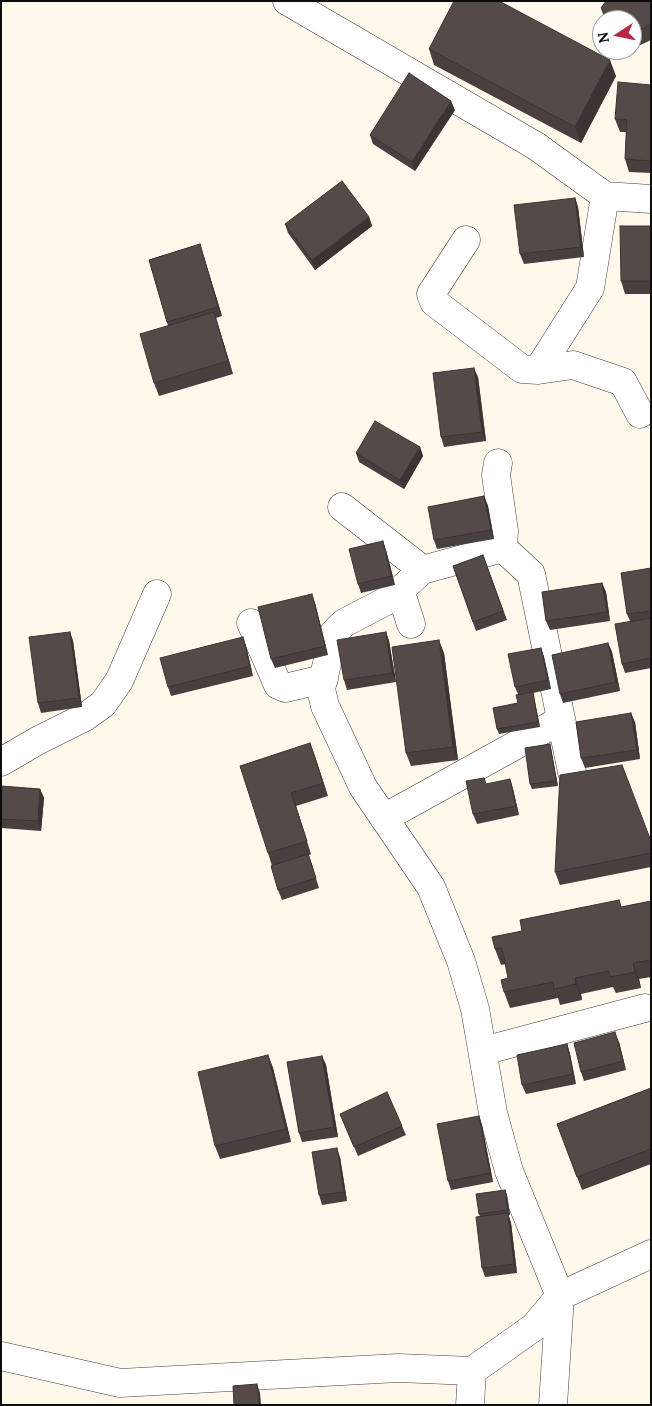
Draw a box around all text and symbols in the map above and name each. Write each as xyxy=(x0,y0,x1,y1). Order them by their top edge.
north arrow xyxy=(592,10,642,60)
text: N xyxy=(593,31,613,45)

